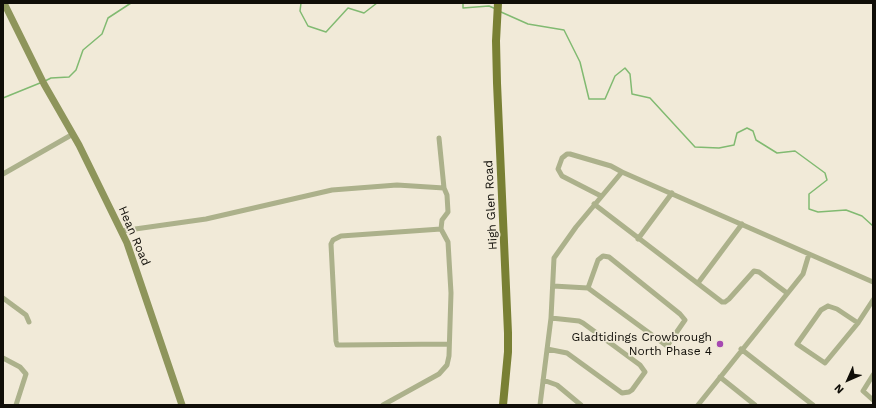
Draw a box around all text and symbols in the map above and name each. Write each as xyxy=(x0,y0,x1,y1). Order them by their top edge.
street label: High Glen Road xyxy=(481,160,501,250)
street label: Hean Road xyxy=(115,204,153,268)
place label: Gladtidings Crowbrough North Phase 4 xyxy=(572,330,712,358)
marker: Gladtidings Crowbrough North Phase 4 xyxy=(715,339,725,349)
north arrow xyxy=(828,360,868,400)
text: N xyxy=(832,381,847,396)

